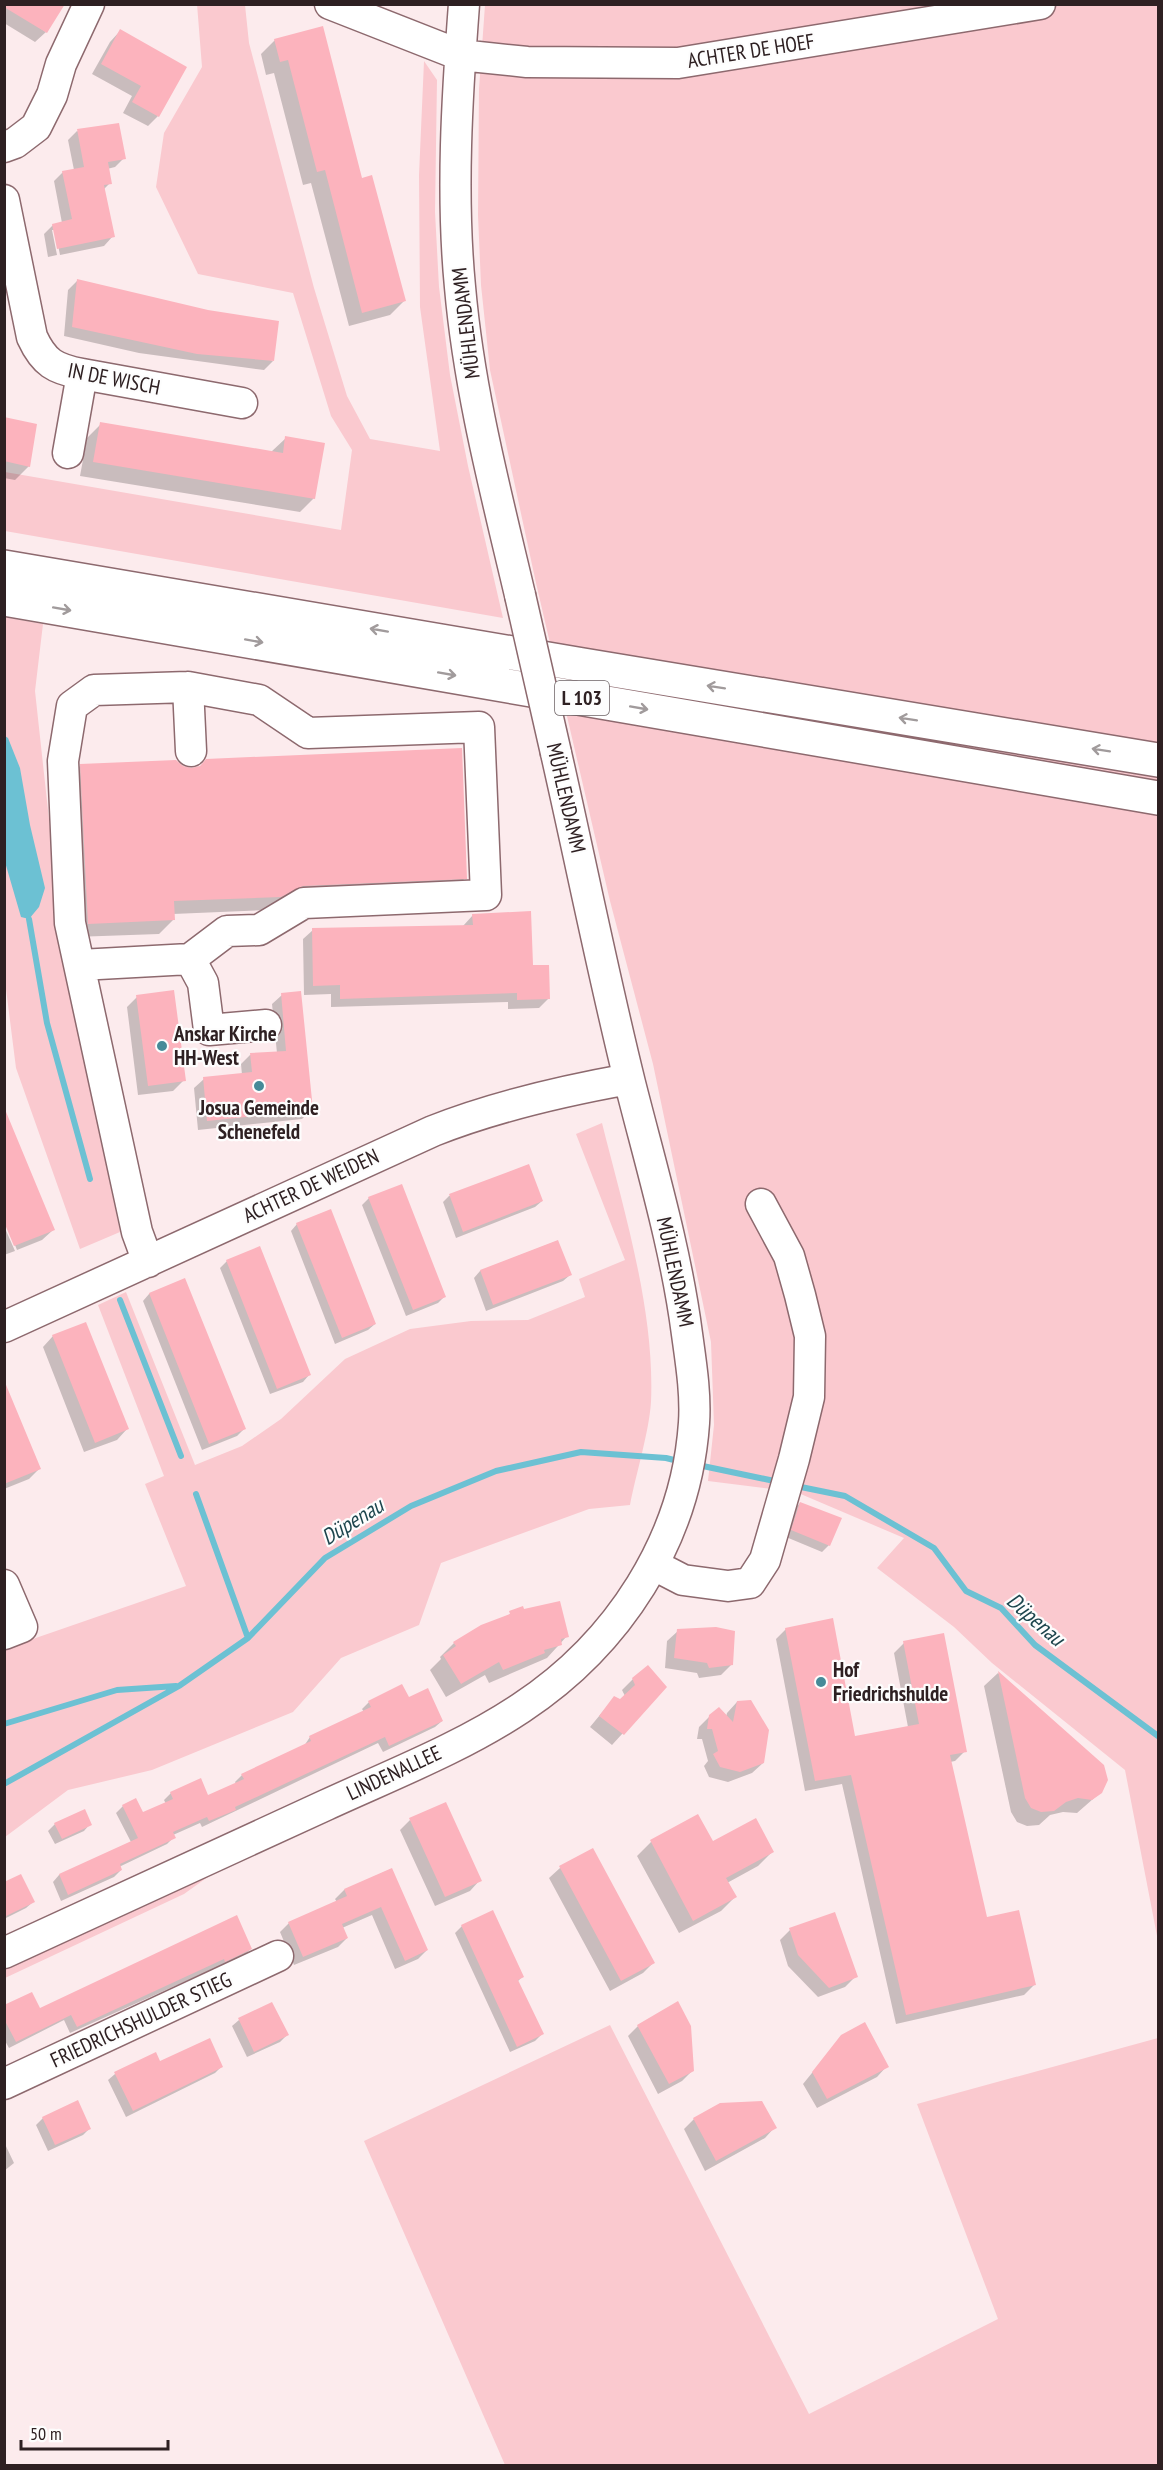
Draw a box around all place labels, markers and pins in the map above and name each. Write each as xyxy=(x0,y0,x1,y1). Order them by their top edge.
place label: Anskar Kirche HH-West xyxy=(173,1020,277,1071)
marker: Anskar Kirche HH-West xyxy=(155,1039,169,1053)
marker: Josua Gemeinde Schenefeld xyxy=(252,1079,266,1093)
place label: Josua Gemeinde Schenefeld xyxy=(198,1094,319,1145)
place label: Hof Friedrichshulde xyxy=(833,1656,948,1707)
marker: Hof Friedrichshulde xyxy=(814,1675,828,1689)

